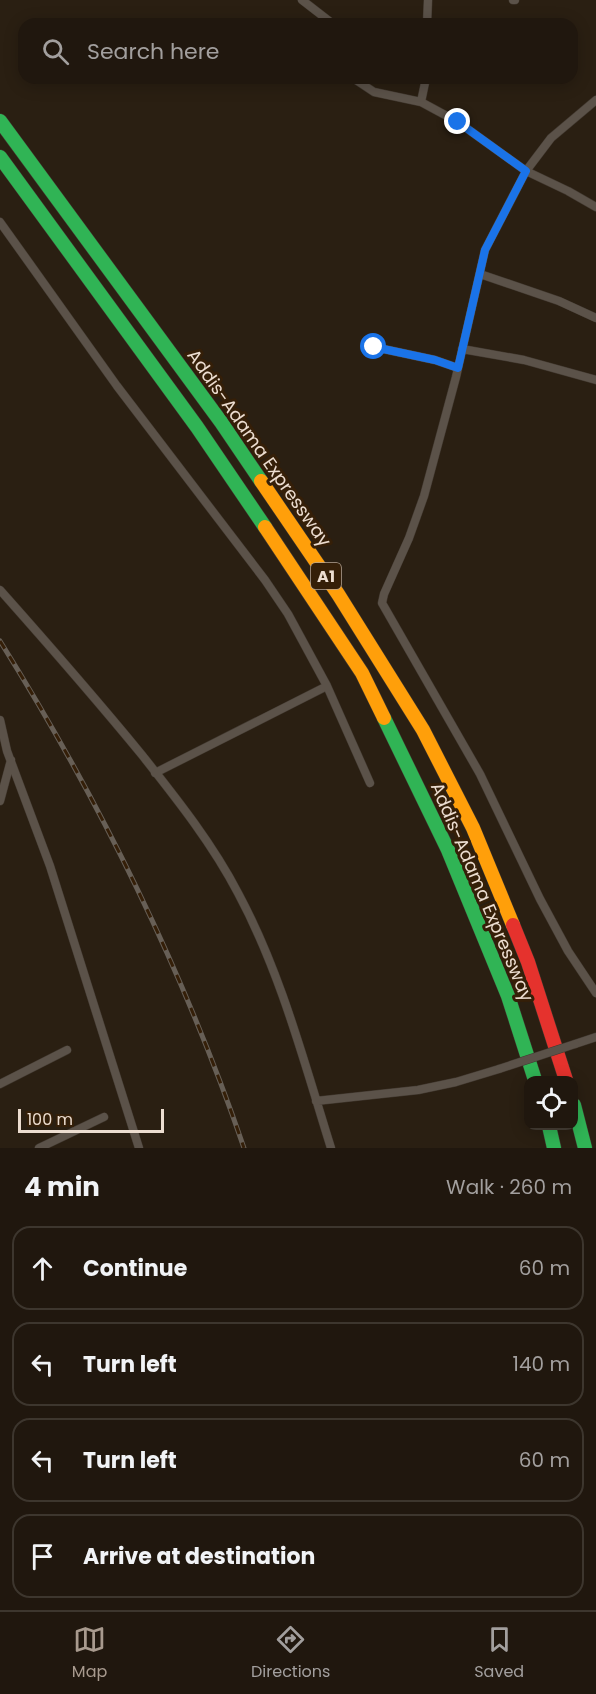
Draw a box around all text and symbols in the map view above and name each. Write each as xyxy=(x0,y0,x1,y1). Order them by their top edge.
search box xyxy=(18,18,578,84)
icon: search xyxy=(39,35,72,68)
text: Search here xyxy=(87,36,220,67)
route end xyxy=(444,108,470,134)
route start xyxy=(360,333,386,359)
street label: Addis-Adama Expressway xyxy=(182,344,337,552)
road number: A1 xyxy=(311,563,341,589)
street label: Addis-Adama Expressway xyxy=(425,778,540,1005)
map controls xyxy=(524,1076,578,1130)
button: locate xyxy=(524,1076,578,1130)
scale bar xyxy=(18,1106,164,1134)
text: 100 m xyxy=(27,1108,73,1131)
text: 4 min xyxy=(24,1169,100,1205)
text: Walk · 260 m xyxy=(446,1173,572,1201)
icon: ahead xyxy=(26,1252,59,1285)
text: Continue xyxy=(83,1253,187,1284)
text: 60 m xyxy=(519,1254,570,1282)
icon: left xyxy=(26,1348,59,1381)
text: Turn left xyxy=(83,1349,177,1380)
text: 140 m xyxy=(513,1350,570,1378)
icon: left xyxy=(26,1444,59,1477)
text: Turn left xyxy=(83,1445,177,1476)
text: 60 m xyxy=(519,1446,570,1474)
icon: arrive xyxy=(26,1540,59,1573)
text: Arrive at destination xyxy=(83,1541,315,1572)
tab: Map xyxy=(72,1623,107,1684)
tab: Directions xyxy=(251,1623,330,1684)
tab: Saved xyxy=(474,1623,524,1684)

